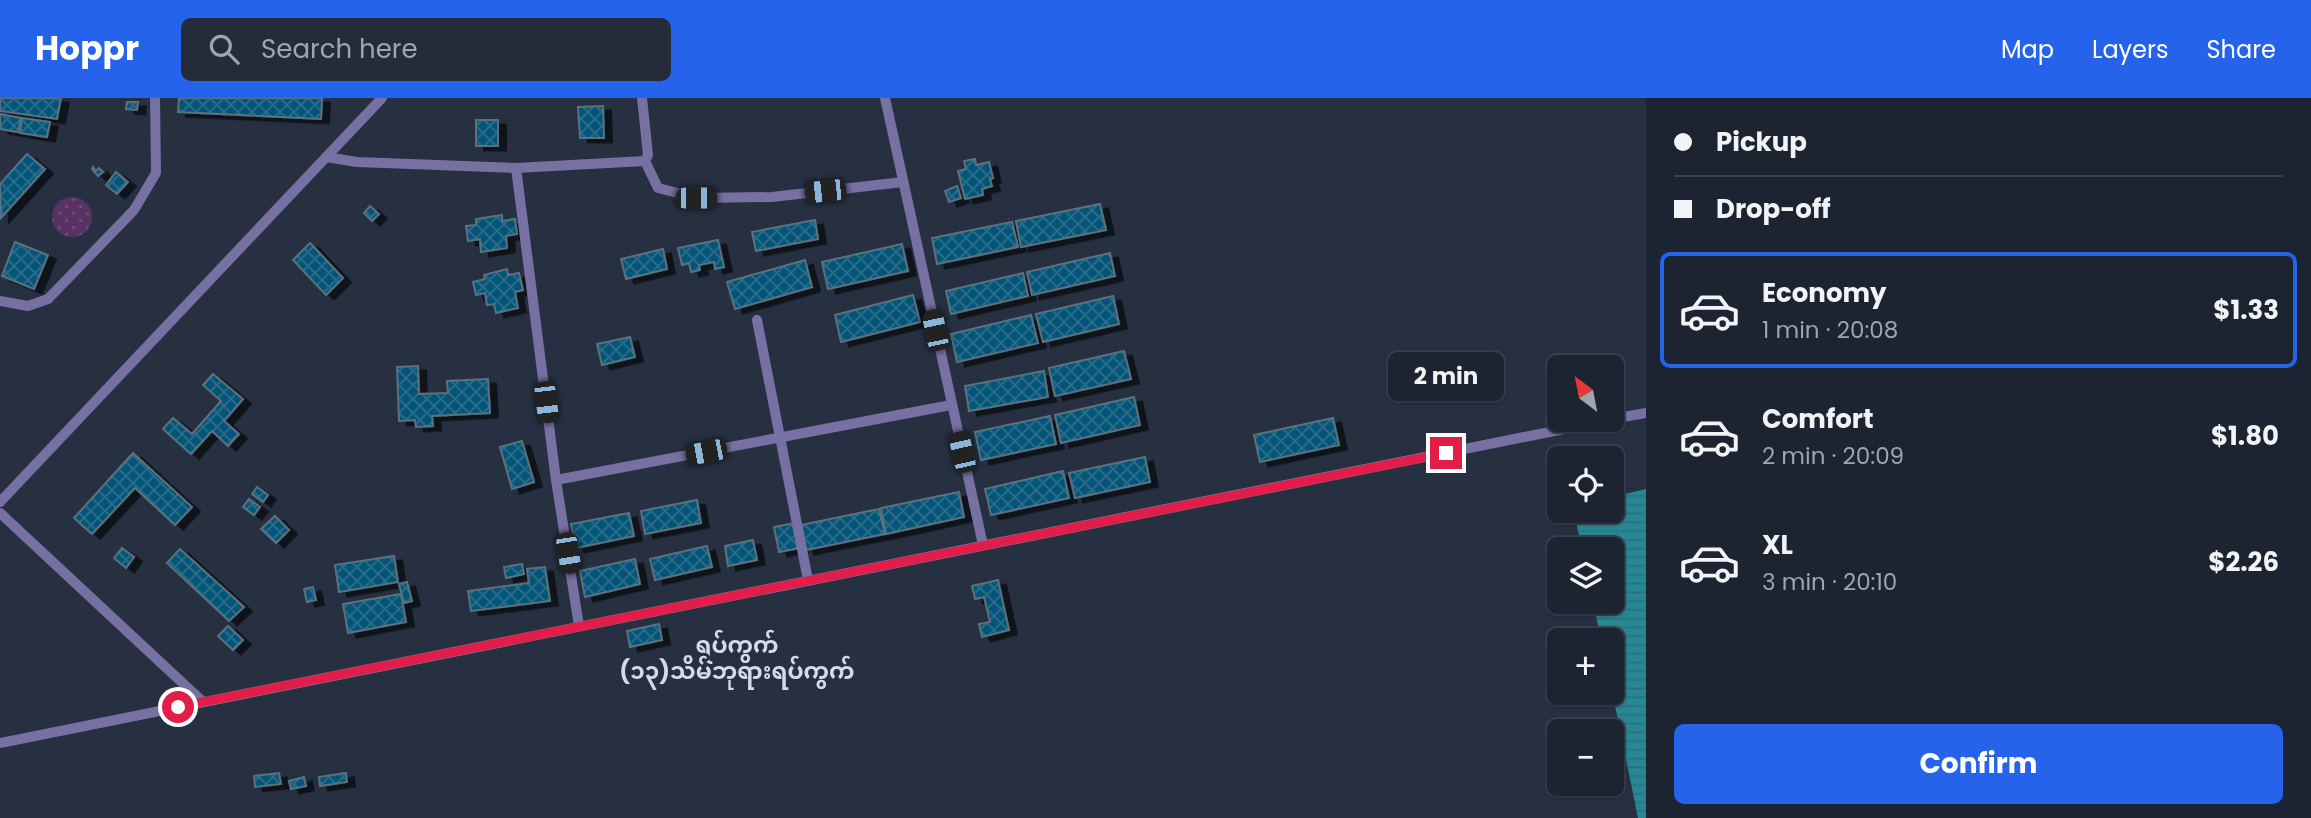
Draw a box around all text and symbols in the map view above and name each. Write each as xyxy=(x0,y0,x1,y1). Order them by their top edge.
search box xyxy=(181,18,671,81)
text: Hoppr xyxy=(35,25,139,72)
icon: search xyxy=(205,30,243,68)
text: Search here xyxy=(261,31,418,67)
text: Map xyxy=(2001,33,2054,66)
text: Layers xyxy=(2092,33,2168,66)
text: Share xyxy=(2206,33,2276,66)
text: Pickup xyxy=(1716,124,1807,160)
car xyxy=(804,178,847,204)
car xyxy=(676,188,718,209)
text: Drop-off xyxy=(1716,191,1831,227)
text: Economy xyxy=(1762,275,1886,311)
icon: car xyxy=(1678,279,1741,342)
text: $1.33 xyxy=(2213,292,2279,328)
car xyxy=(921,307,950,353)
text: 1 min · 20:08 xyxy=(1762,314,1898,346)
callout: 2 min xyxy=(1388,352,1504,400)
north arrow xyxy=(1547,355,1624,432)
map controls xyxy=(1547,355,1624,796)
text: 2 min xyxy=(1414,360,1478,392)
car xyxy=(534,380,559,424)
text: Comfort xyxy=(1762,401,1874,437)
icon: car xyxy=(1678,405,1741,468)
text: $1.80 xyxy=(2211,418,2279,454)
car xyxy=(948,429,977,475)
route end xyxy=(1430,437,1462,469)
car xyxy=(684,438,729,466)
text: 2 min · 20:09 xyxy=(1762,440,1904,472)
button: locate xyxy=(1547,446,1624,523)
text: XL xyxy=(1762,527,1793,563)
car xyxy=(555,531,582,575)
icon: car xyxy=(1678,531,1741,594)
button: layers xyxy=(1547,537,1624,614)
text: $2.26 xyxy=(2208,544,2279,580)
text: 3 min · 20:10 xyxy=(1762,566,1897,598)
button: + xyxy=(1547,628,1624,705)
district label: ရပ်ကွက် (၁၃)သိမ်ဘုရားရပ်ကွက် xyxy=(619,629,855,690)
route start xyxy=(162,691,194,723)
button: − xyxy=(1547,719,1624,796)
button: Confirm xyxy=(1674,724,2283,804)

